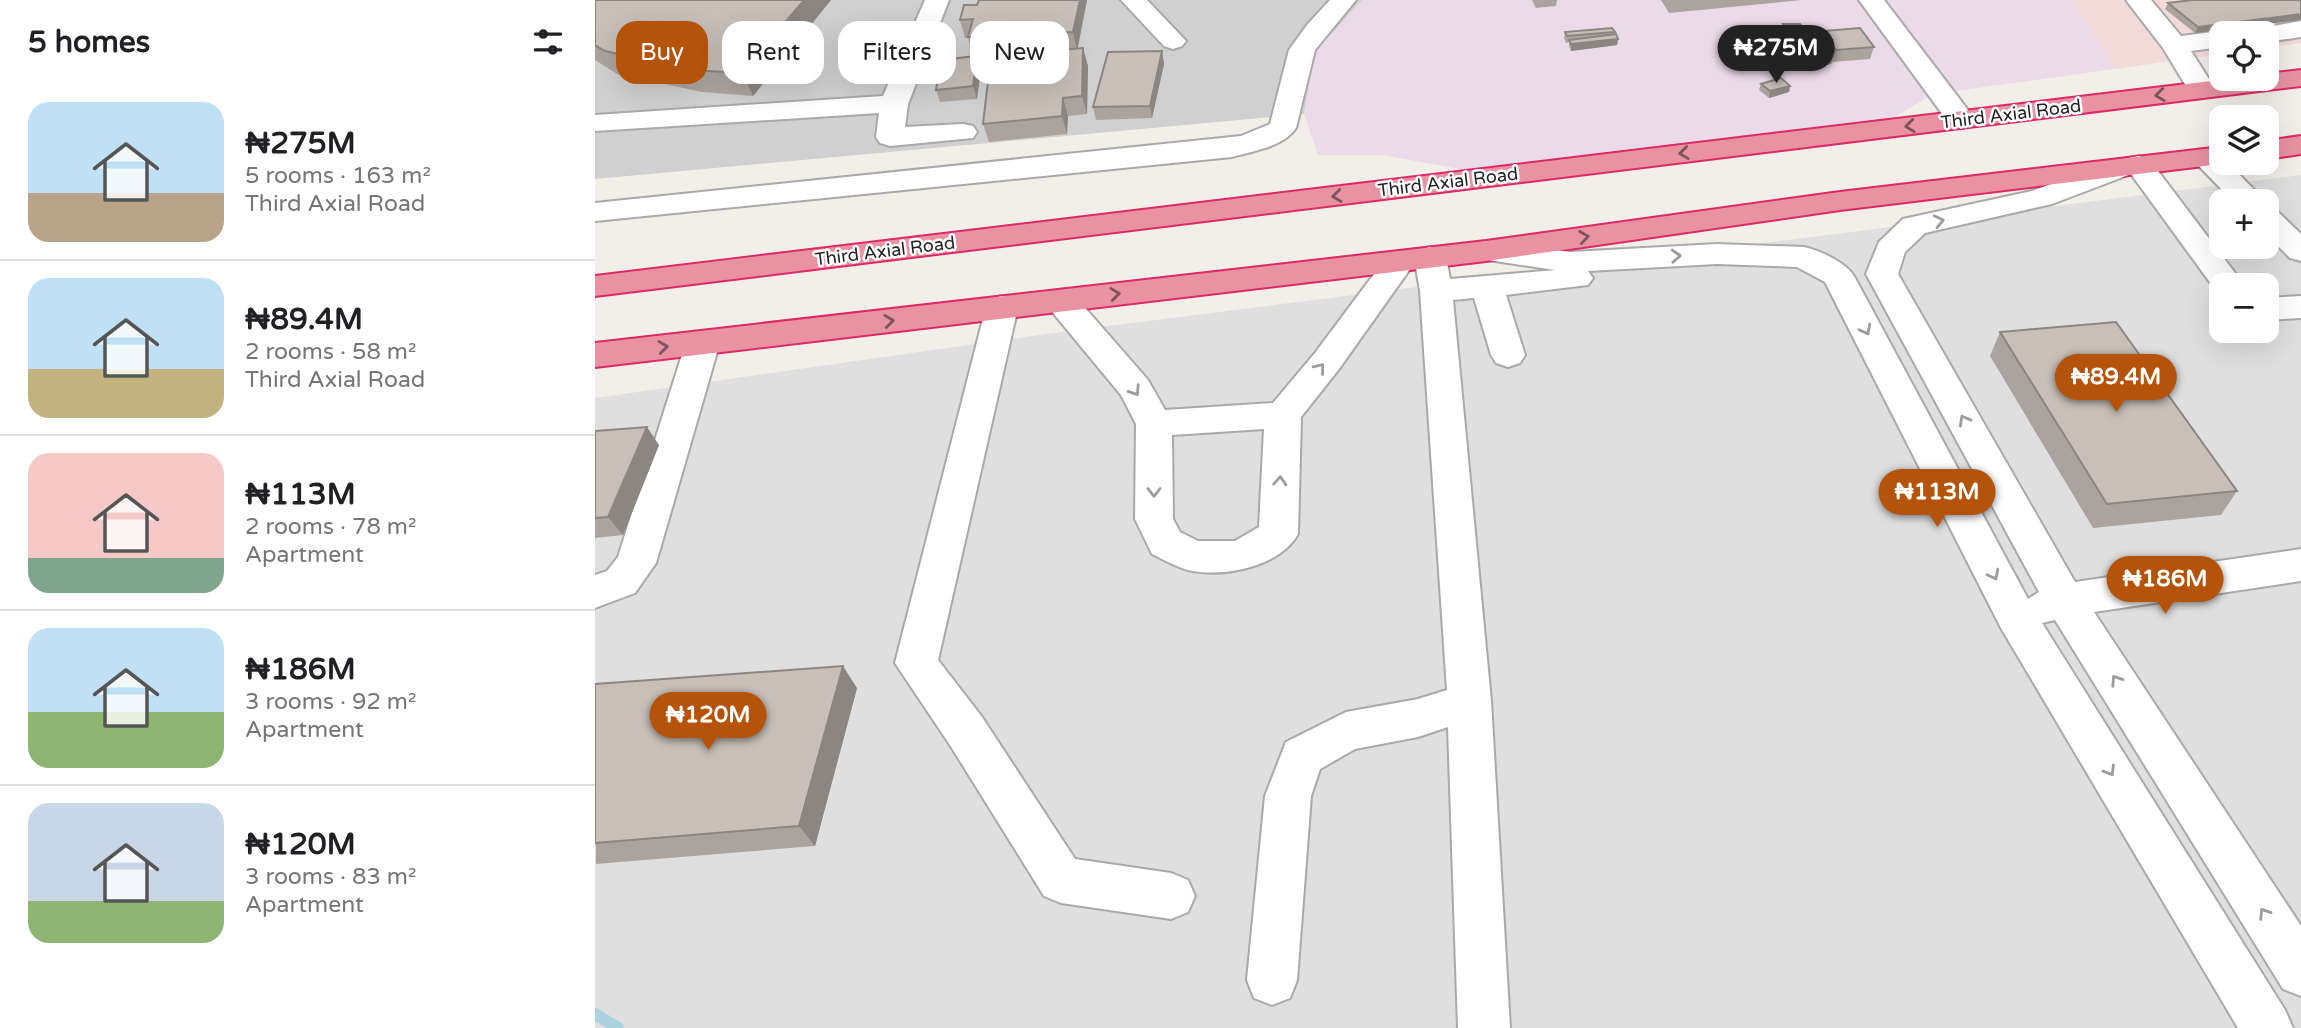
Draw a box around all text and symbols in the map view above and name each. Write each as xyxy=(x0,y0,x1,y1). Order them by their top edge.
chip: Buy xyxy=(616,21,708,84)
chip: Rent xyxy=(722,21,824,84)
chip: Filters xyxy=(838,21,956,84)
chip: New xyxy=(970,21,1069,84)
map controls xyxy=(2209,21,2279,343)
button: locate xyxy=(2209,21,2279,91)
icon: filters xyxy=(529,23,567,61)
text: 5 homes xyxy=(28,24,150,61)
pin: ₦275M xyxy=(1727,25,1825,85)
text: ₦275M xyxy=(1734,34,1818,62)
one-way arrow xyxy=(2154,88,2166,103)
street label: Third Axial Road xyxy=(1940,94,2082,134)
button: layers xyxy=(2209,105,2279,175)
one-way arrow xyxy=(1904,118,1916,133)
text: ₦275M xyxy=(245,125,356,162)
icon: home xyxy=(84,130,168,214)
one-way arrow xyxy=(1679,146,1690,161)
text: 5 rooms · 163 m² xyxy=(245,162,431,190)
street label: Third Axial Road xyxy=(1377,162,1519,202)
one-way arrow xyxy=(1331,188,1343,203)
button: + xyxy=(2209,189,2279,259)
text: Third Axial Road xyxy=(245,190,425,218)
one-way arrow xyxy=(1932,214,1944,229)
one-way arrow xyxy=(1578,230,1590,245)
street label: Third Axial Road xyxy=(814,231,956,271)
one-way arrow xyxy=(1671,249,1682,264)
button: − xyxy=(2209,273,2279,343)
one-way arrow xyxy=(1109,287,1121,302)
text: ₦89.4M xyxy=(245,301,363,338)
icon: home xyxy=(84,306,168,390)
one-way arrow xyxy=(883,313,895,328)
one-way arrow xyxy=(1858,323,1872,335)
text: 2 rooms · 58 m² xyxy=(245,338,416,366)
one-way arrow xyxy=(657,340,669,355)
pin: ₦89.4M xyxy=(2059,354,2173,414)
text: ₦89.4M xyxy=(2071,363,2161,391)
one-way arrow xyxy=(1312,364,1325,376)
text: Third Axial Road xyxy=(245,366,425,394)
one-way arrow xyxy=(1127,383,1140,396)
one-way arrow xyxy=(1959,415,1972,428)
pin: ₦113M xyxy=(1888,470,1986,529)
text: ₦113M xyxy=(245,476,356,513)
one-way arrow xyxy=(1272,476,1287,487)
text: ₦113M xyxy=(1895,478,1979,506)
icon: home xyxy=(84,481,168,565)
one-way arrow xyxy=(1146,487,1162,498)
text: 2 rooms · 78 m² xyxy=(245,513,416,541)
text: Apartment xyxy=(245,541,364,569)
pin: ₦186M xyxy=(2116,556,2214,616)
text: ₦186M xyxy=(2123,565,2207,593)
one-way arrow xyxy=(1986,568,2000,580)
text: ₦186M xyxy=(245,651,356,688)
icon: home xyxy=(84,656,168,740)
one-way arrow xyxy=(2111,675,2124,688)
text: 3 rooms · 92 m² xyxy=(245,688,416,716)
pin: ₦120M xyxy=(659,692,757,752)
text: ₦120M xyxy=(666,701,750,729)
text: Apartment xyxy=(245,716,364,744)
one-way arrow xyxy=(2102,763,2115,776)
text: ₦120M xyxy=(245,826,356,863)
icon: home xyxy=(84,831,168,915)
text: 3 rooms · 83 m² xyxy=(245,863,416,891)
text: Apartment xyxy=(245,891,364,919)
one-way arrow xyxy=(2260,908,2273,921)

